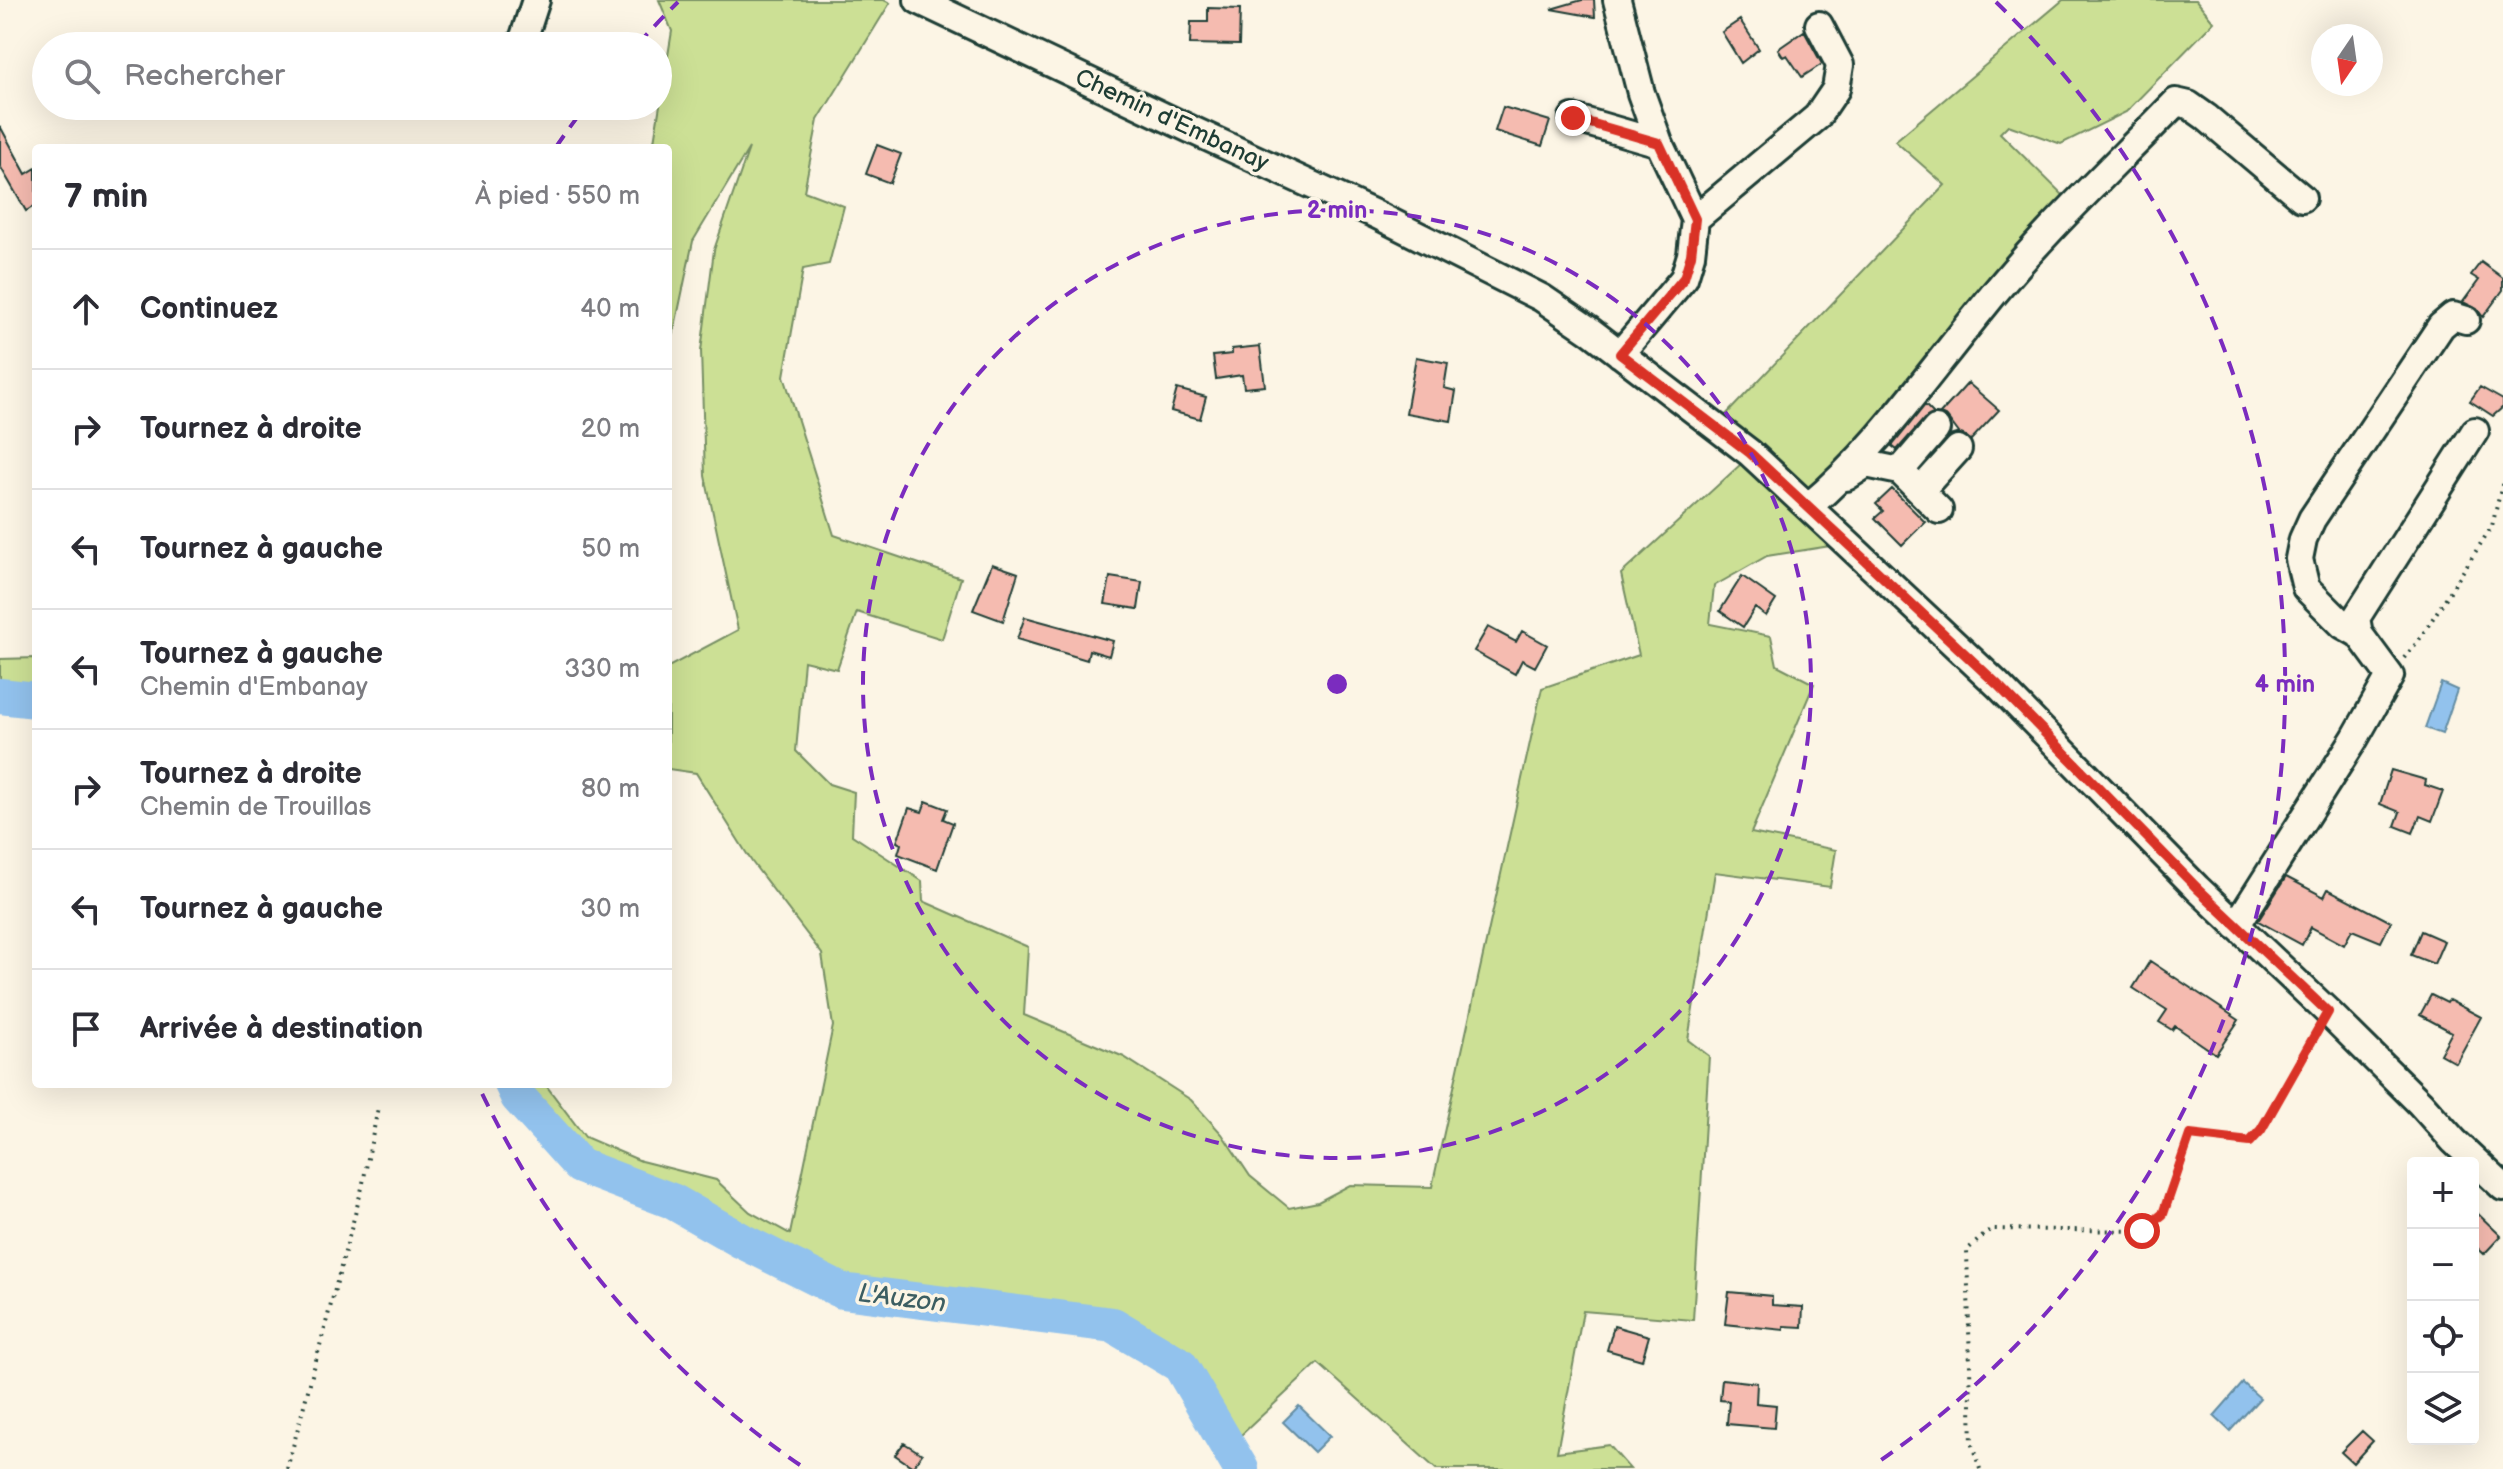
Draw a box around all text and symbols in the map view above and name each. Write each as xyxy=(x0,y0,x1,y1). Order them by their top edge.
north arrow xyxy=(2311,24,2383,96)
search box xyxy=(32,32,672,120)
icon: search xyxy=(60,54,104,98)
text: Rechercher xyxy=(124,58,285,94)
street label: Chemin d'Embanay xyxy=(1071,62,1273,178)
route end xyxy=(1555,100,1591,136)
text: 7 min xyxy=(64,176,148,217)
text: À pied · 550 m xyxy=(475,181,640,212)
text: 2 min xyxy=(1307,196,1367,225)
icon: ahead xyxy=(64,287,108,331)
text: Continuez xyxy=(140,291,278,327)
text: 40 m xyxy=(580,294,640,325)
icon: right xyxy=(64,407,108,451)
text: Tournez à droite xyxy=(140,411,362,447)
text: 20 m xyxy=(581,414,640,445)
icon: left xyxy=(64,527,108,571)
text: Tournez à gauche xyxy=(140,531,383,567)
text: 50 m xyxy=(581,534,640,565)
text: Tournez à gauche xyxy=(140,636,383,672)
icon: left xyxy=(64,647,108,691)
text: 330 m xyxy=(564,654,640,685)
centre of rings xyxy=(1323,670,1351,698)
text: 4 min xyxy=(2255,670,2315,699)
text: Chemin d'Embanay xyxy=(140,672,368,703)
text: Tournez à droite xyxy=(140,756,362,792)
icon: right xyxy=(64,767,108,811)
text: 80 m xyxy=(581,774,640,805)
text: Chemin de Trouillas xyxy=(140,792,371,823)
icon: left xyxy=(64,887,108,931)
text: Tournez à gauche xyxy=(140,891,383,927)
text: 30 m xyxy=(580,894,640,925)
icon: arrive xyxy=(64,1007,108,1051)
text: Arrivée à destination xyxy=(140,1011,423,1047)
map controls xyxy=(2407,1157,2479,1445)
button: + xyxy=(2407,1157,2479,1229)
route start xyxy=(2124,1213,2160,1249)
button: − xyxy=(2407,1229,2479,1301)
water label: L'Auzon xyxy=(856,1278,948,1320)
button: locate xyxy=(2407,1301,2479,1373)
button: layers xyxy=(2407,1373,2479,1445)

